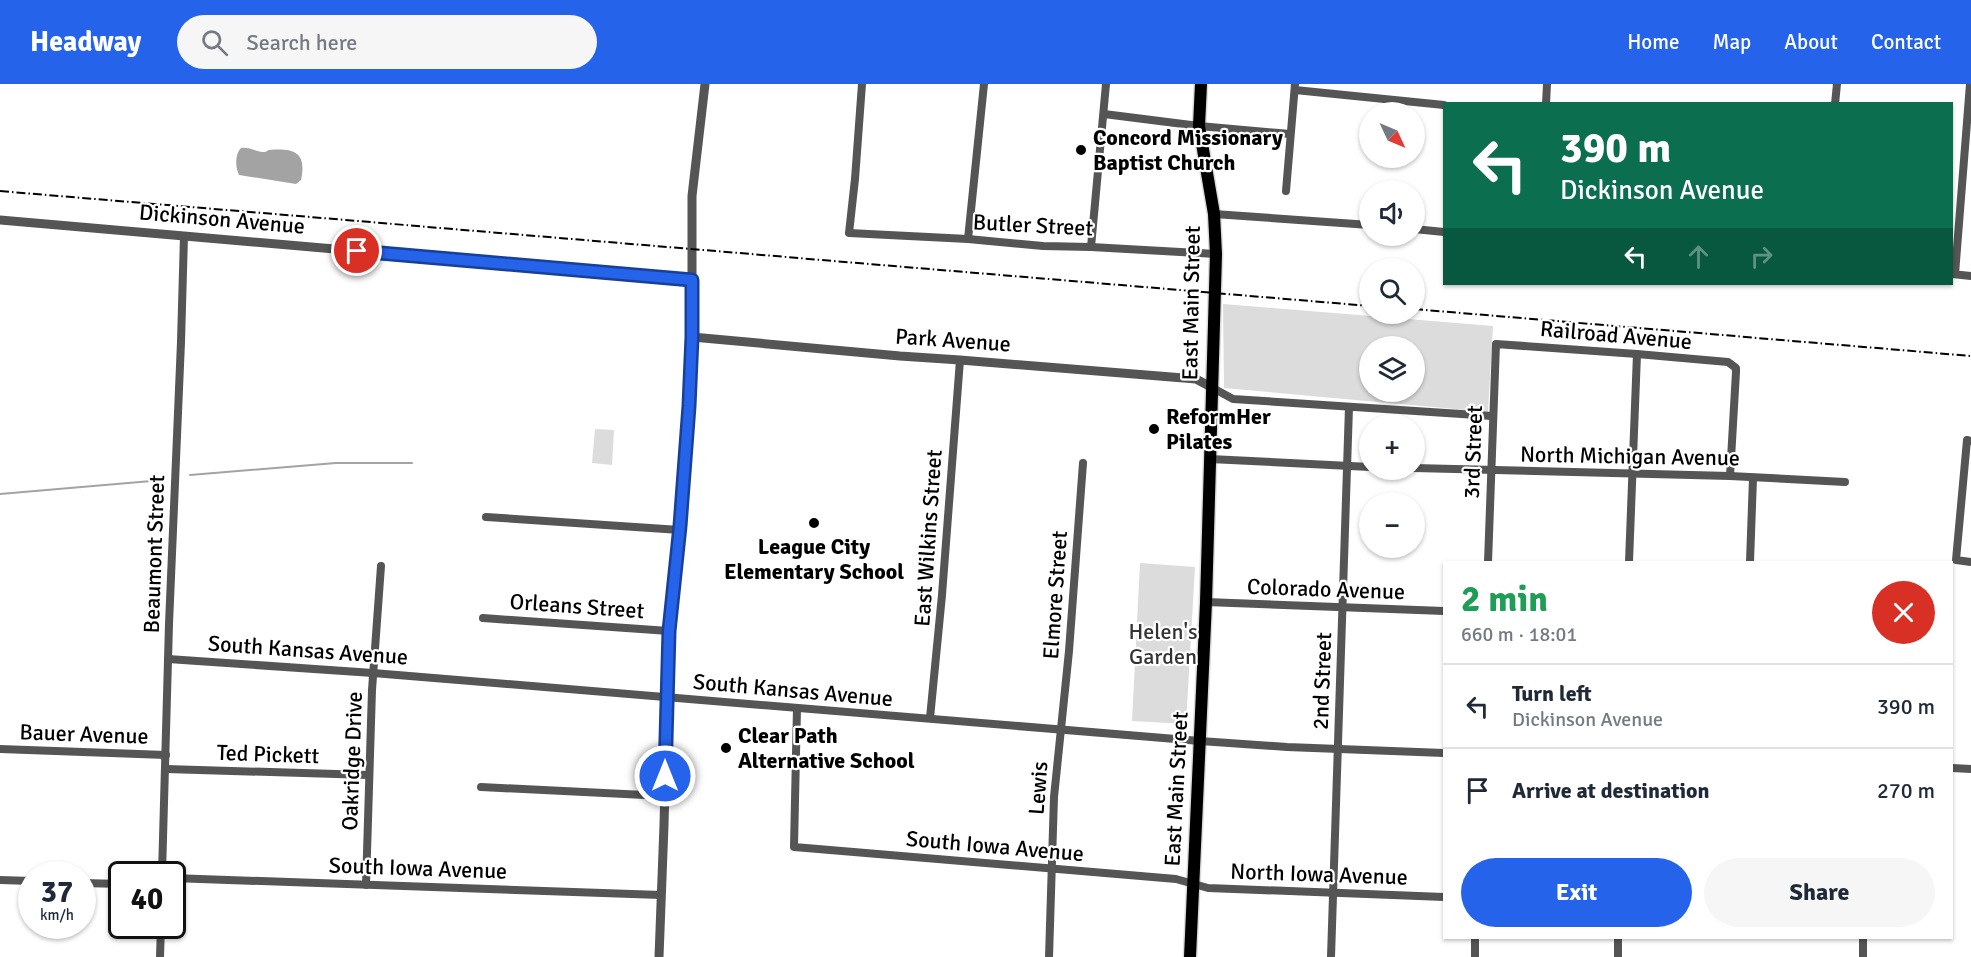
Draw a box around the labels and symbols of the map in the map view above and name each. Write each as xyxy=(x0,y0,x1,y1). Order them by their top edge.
north arrow xyxy=(1359,102,1425,168)
place label: Concord Missionary Baptist Church xyxy=(1093,124,1283,176)
marker: Concord Missionary Baptist Church xyxy=(1074,143,1088,157)
street label: Dickinson Avenue xyxy=(138,198,306,240)
street label: Butler Street xyxy=(972,208,1094,242)
pin xyxy=(331,225,382,276)
street label: East Main Street xyxy=(1176,225,1206,381)
street label: Railroad Avenue xyxy=(1539,315,1693,355)
street label: Park Avenue xyxy=(894,322,1012,358)
place label: ReformHer Pilates xyxy=(1166,403,1271,455)
street label: 3rd Street xyxy=(1458,404,1488,499)
marker: ReformHer Pilates xyxy=(1147,422,1161,436)
street label: North Michigan Avenue xyxy=(1520,441,1740,471)
street label: East Wilkins Street xyxy=(908,448,948,627)
street label: Beaumont Street xyxy=(138,474,170,634)
marker: League City Elementary School xyxy=(807,516,821,530)
street label: Elmore Street xyxy=(1037,530,1073,660)
place label: League City Elementary School xyxy=(724,533,904,585)
street label: Colorado Avenue xyxy=(1247,573,1405,605)
street label: Orleans Street xyxy=(509,588,645,624)
park label: Helen's Garden xyxy=(1128,618,1198,670)
street label: South Kansas Avenue xyxy=(207,630,409,670)
street label: 2nd Street xyxy=(1307,631,1337,730)
street label: South Kansas Avenue xyxy=(692,668,894,712)
street label: Oakridge Drive xyxy=(336,691,368,831)
street label: East Main Street xyxy=(1158,711,1194,867)
street label: Bauer Avenue xyxy=(19,718,149,750)
place label: Clear Path Alternative School xyxy=(738,722,915,774)
street label: Ted Pickett xyxy=(216,739,320,769)
marker: Clear Path Alternative School xyxy=(719,741,733,755)
position arrow xyxy=(633,744,697,808)
street label: Lewis xyxy=(1023,760,1053,816)
street label: South Iowa Avenue xyxy=(905,825,1085,867)
street label: South Iowa Avenue xyxy=(328,851,508,885)
street label: North Iowa Avenue xyxy=(1230,857,1408,891)
speed limit sign: 40 xyxy=(108,861,186,939)

